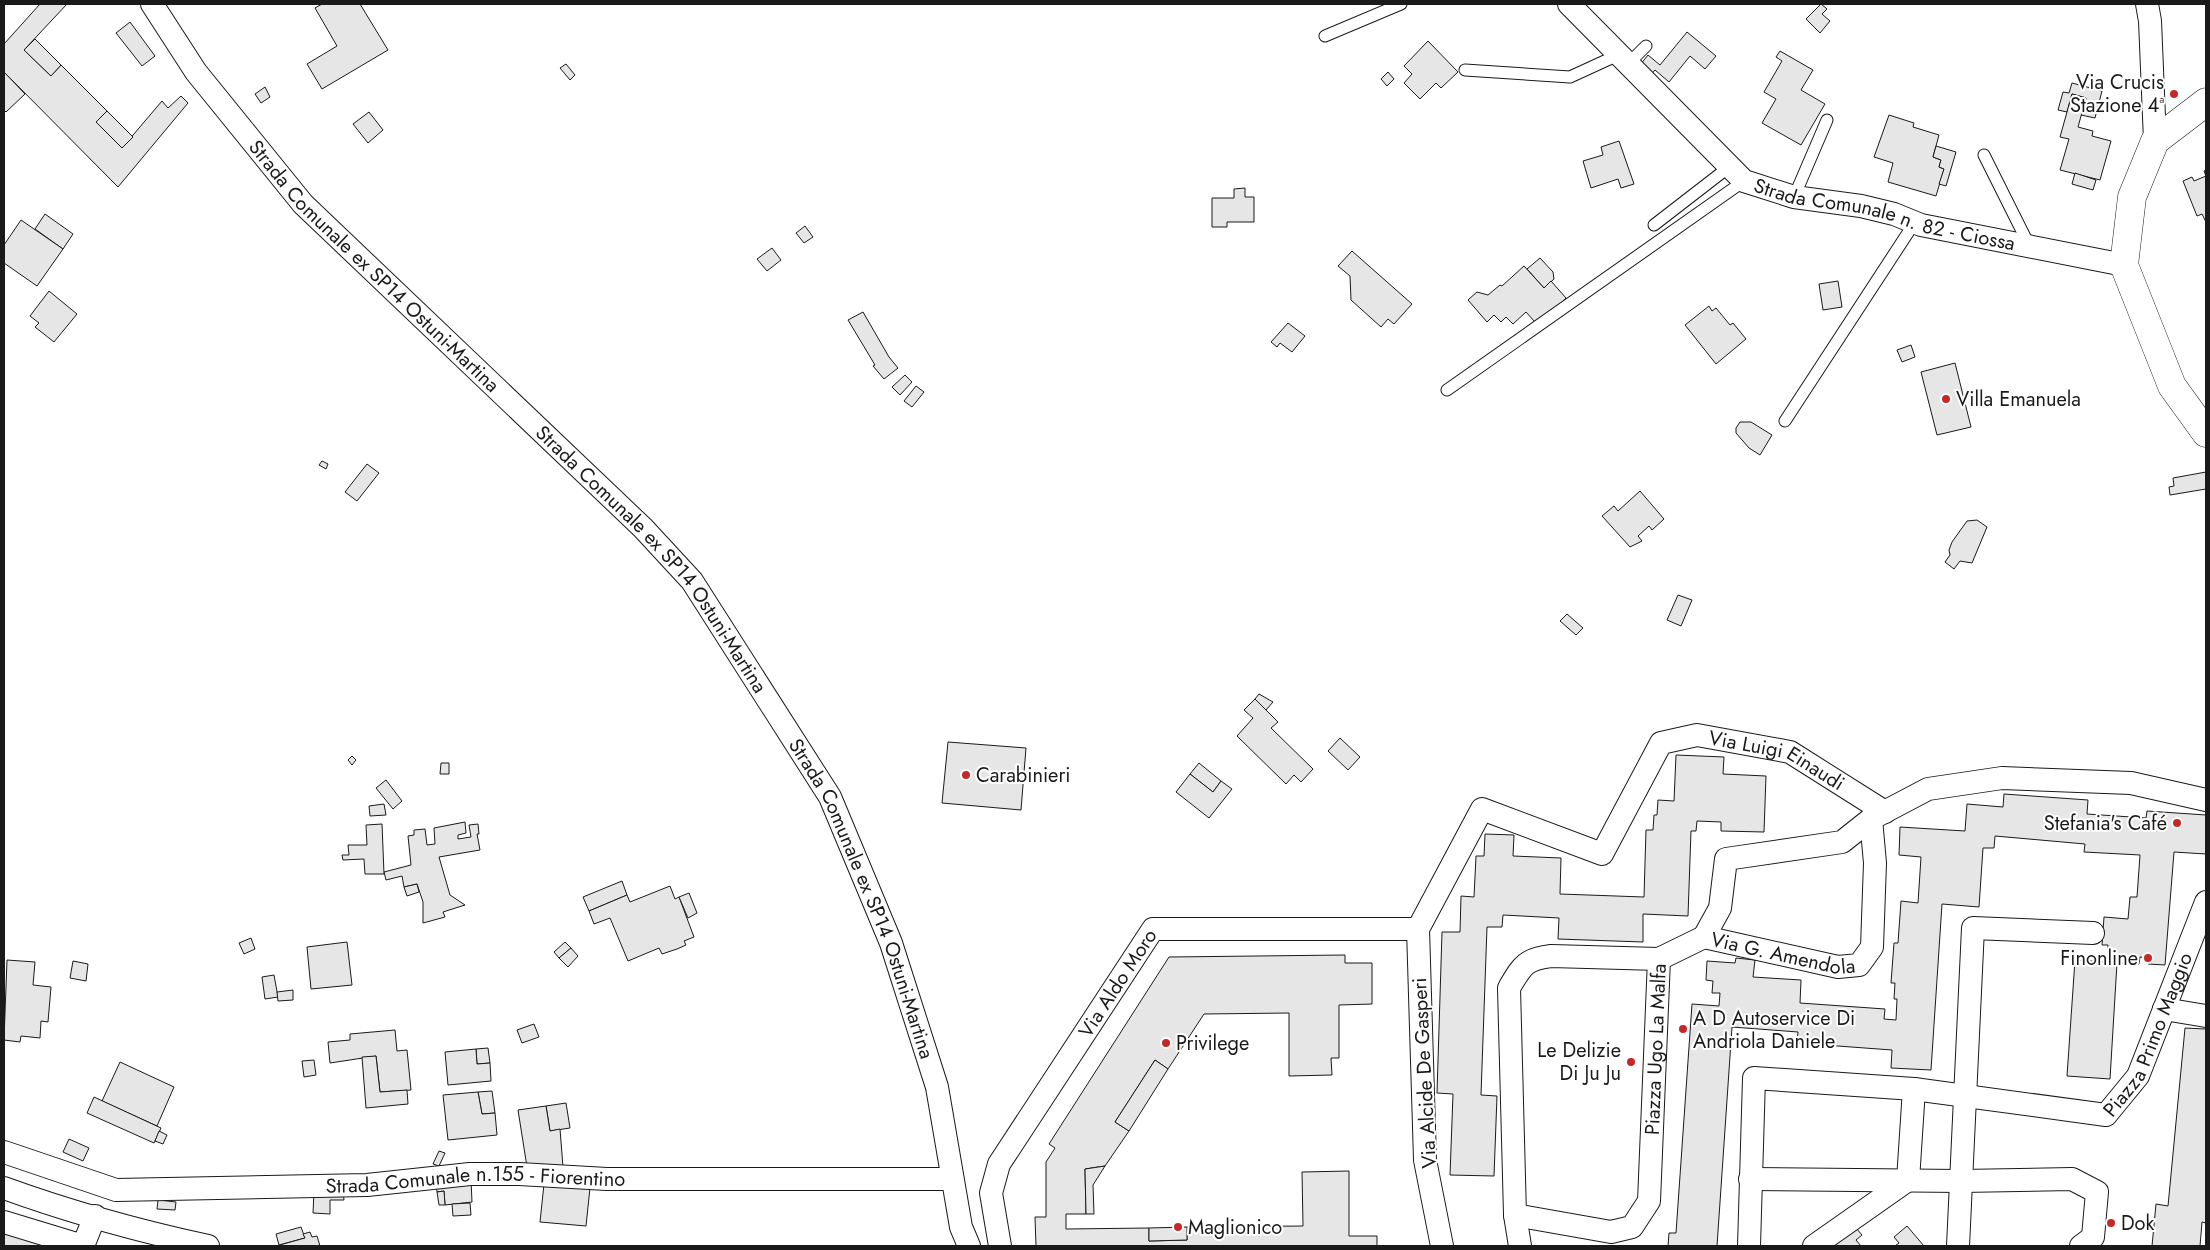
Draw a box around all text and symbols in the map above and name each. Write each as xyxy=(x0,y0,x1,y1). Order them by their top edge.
place label: Via Crucis Stazione 4ª xyxy=(2070,68,2164,120)
marker: Via Crucis Stazione 4ª xyxy=(2168,88,2180,100)
street label: Strada Comunale ex SP14 Ostuni-Martina xyxy=(242,134,506,399)
street label: Strada Comunale n. 82 - Ciossa xyxy=(1750,171,2018,258)
place label: Villa Emanuela xyxy=(1956,385,2081,414)
marker: Villa Emanuela xyxy=(1940,393,1952,405)
street label: Strada Comunale ex SP14 Ostuni-Martina xyxy=(529,419,774,699)
street label: Via Luigi Einaudi xyxy=(1706,723,1850,798)
street label: Strada Comunale ex SP14 Ostuni-Martina xyxy=(781,733,941,1063)
place label: Carabinieri xyxy=(976,761,1070,790)
marker: Carabinieri xyxy=(960,769,972,781)
place label: Stefania's Café xyxy=(2044,809,2167,838)
marker: Stefania's Café xyxy=(2171,817,2183,829)
street label: Via Aldo Moro xyxy=(1072,923,1164,1044)
street label: Via G. Amendola xyxy=(1708,925,1857,982)
place label: Finonline xyxy=(2060,944,2138,973)
street label: Piazza Primo Maggio xyxy=(2096,948,2200,1123)
marker: Finonline xyxy=(2142,952,2154,964)
street label: Piazza Ugo La Malfa xyxy=(1638,963,1674,1136)
street label: Via Alcide De Gasperi xyxy=(1405,977,1444,1169)
place label: A D Autoservice Di Andriola Daniele xyxy=(1693,1004,1855,1056)
marker: A D Autoservice Di Andriola Daniele xyxy=(1677,1023,1689,1035)
place label: Privilege xyxy=(1176,1029,1249,1058)
place label: Le Delizie Di Ju Ju xyxy=(1537,1036,1621,1088)
marker: Privilege xyxy=(1160,1037,1172,1049)
marker: Le Delizie Di Ju Ju xyxy=(1625,1056,1637,1068)
street label: Strada Comunale n.155 - Fiorentino xyxy=(325,1160,625,1201)
place label: Dok xyxy=(2121,1209,2155,1238)
place label: Maglionico xyxy=(1188,1213,1282,1242)
marker: Dok xyxy=(2105,1217,2117,1229)
marker: Maglionico xyxy=(1172,1221,1184,1233)

